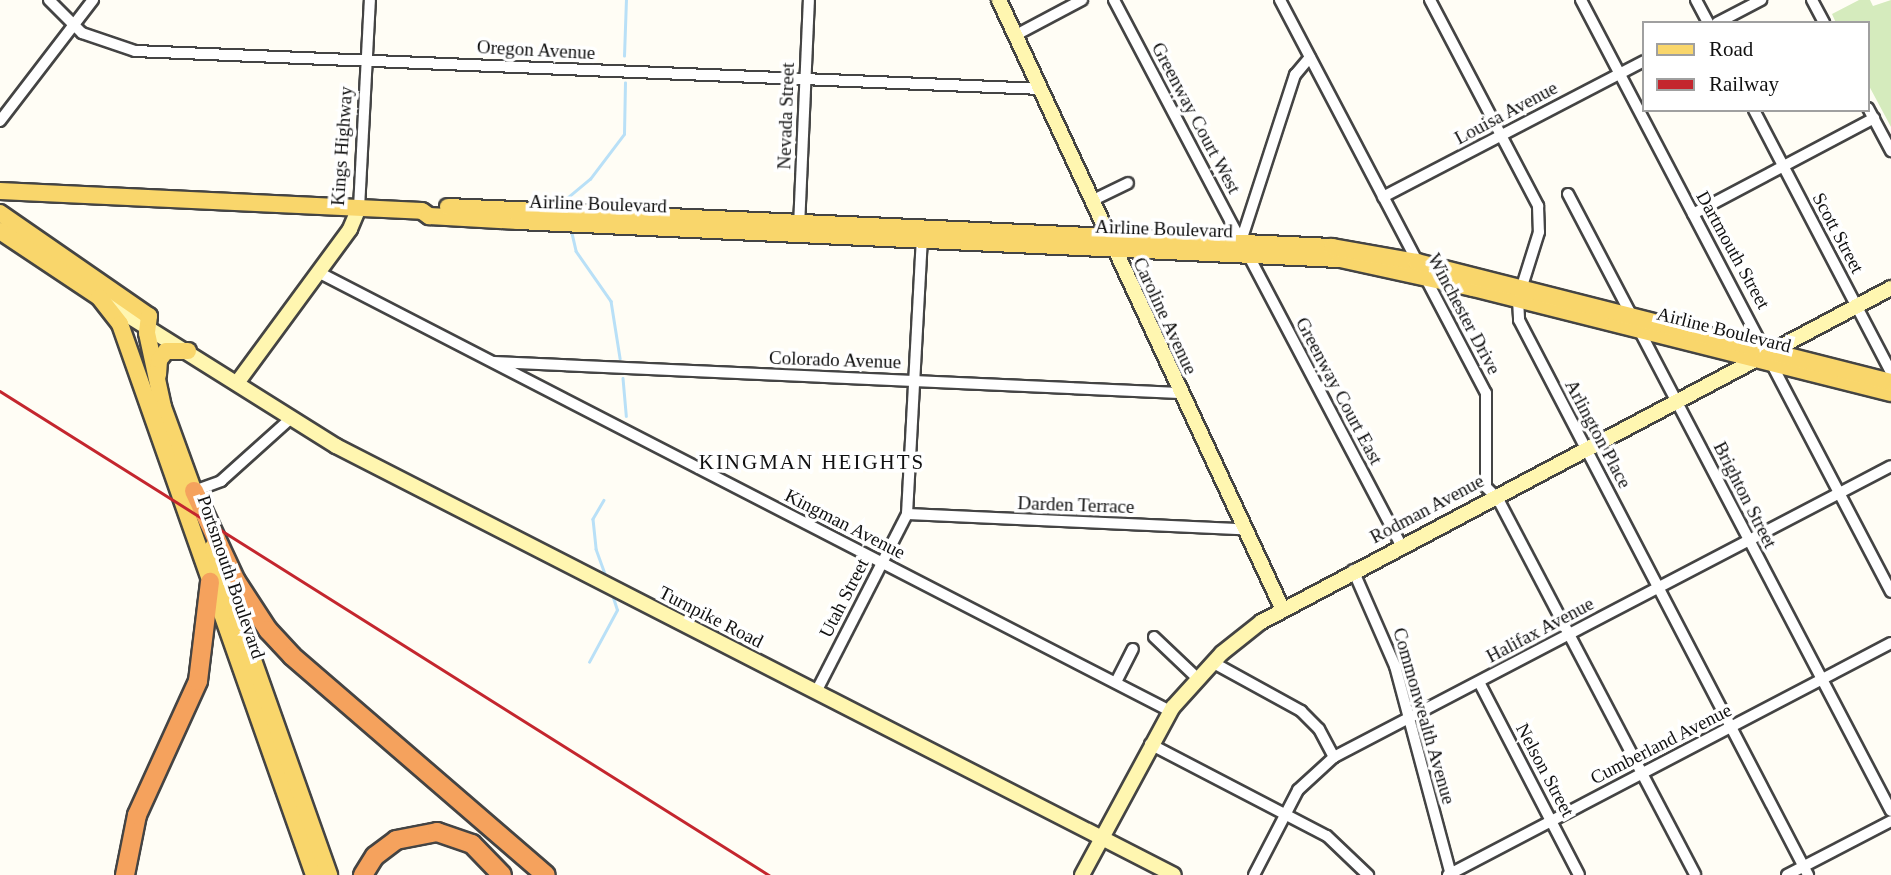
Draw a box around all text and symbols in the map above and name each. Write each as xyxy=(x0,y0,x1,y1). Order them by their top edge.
legend xyxy=(1643,21,1870,112)
street label: Oregon Avenue xyxy=(476,35,596,65)
text: Road xyxy=(1709,37,1753,61)
street label: Greenway Court West xyxy=(1146,38,1246,198)
street label: Nevada Street xyxy=(773,62,799,170)
text: Railway xyxy=(1709,72,1779,96)
street label: Louisa Avenue xyxy=(1450,76,1562,150)
street label: Kings Highway xyxy=(326,85,358,207)
street label: Dartmouth Street xyxy=(1691,187,1775,313)
street label: Scott Street xyxy=(1807,189,1869,277)
street label: Airline Boulevard xyxy=(529,190,667,218)
street label: Airline Boulevard xyxy=(1095,215,1233,243)
street label: Winchester Drive xyxy=(1423,250,1505,378)
street label: Caroline Avenue xyxy=(1128,253,1202,379)
street label: Airline Boulevard xyxy=(1654,302,1794,358)
street label: Greenway Court East xyxy=(1291,313,1387,469)
street label: Colorado Avenue xyxy=(768,346,902,374)
street label: Arlington Place xyxy=(1560,376,1636,492)
street label: Brighton Street xyxy=(1708,438,1782,552)
district label: KINGMAN HEIGHTS xyxy=(701,449,923,475)
street label: Rodman Avenue xyxy=(1366,469,1488,549)
street label: Kingman Avenue xyxy=(781,484,909,564)
street label: Portsmouth Boulevard xyxy=(192,492,270,662)
street label: Darden Terrace xyxy=(1017,492,1135,518)
street label: Utah Street xyxy=(814,555,874,641)
street label: Turnpike Road xyxy=(655,581,767,653)
street label: Halifax Avenue xyxy=(1482,592,1598,668)
street label: Commonwealth Avenue xyxy=(1388,625,1460,807)
street label: Cumberland Avenue xyxy=(1586,698,1736,790)
street label: Nelson Street xyxy=(1511,719,1579,821)

